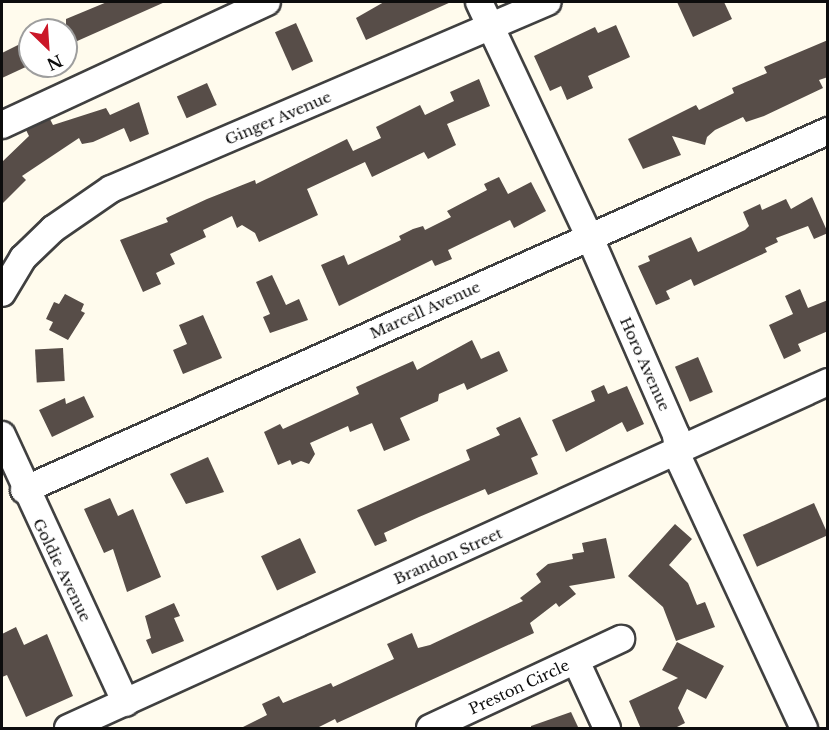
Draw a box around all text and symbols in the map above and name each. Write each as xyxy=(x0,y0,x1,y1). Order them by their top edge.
north arrow xyxy=(18,18,78,78)
text: N xyxy=(44,50,66,75)
street label: Ginger Avenue xyxy=(222,87,334,149)
street label: Marcell Avenue xyxy=(367,277,483,343)
street label: Horo Avenue xyxy=(616,314,674,414)
street label: Goldie Avenue xyxy=(29,515,95,625)
street label: Brandon Street xyxy=(391,524,505,588)
street label: Preston Circle xyxy=(466,656,572,718)

